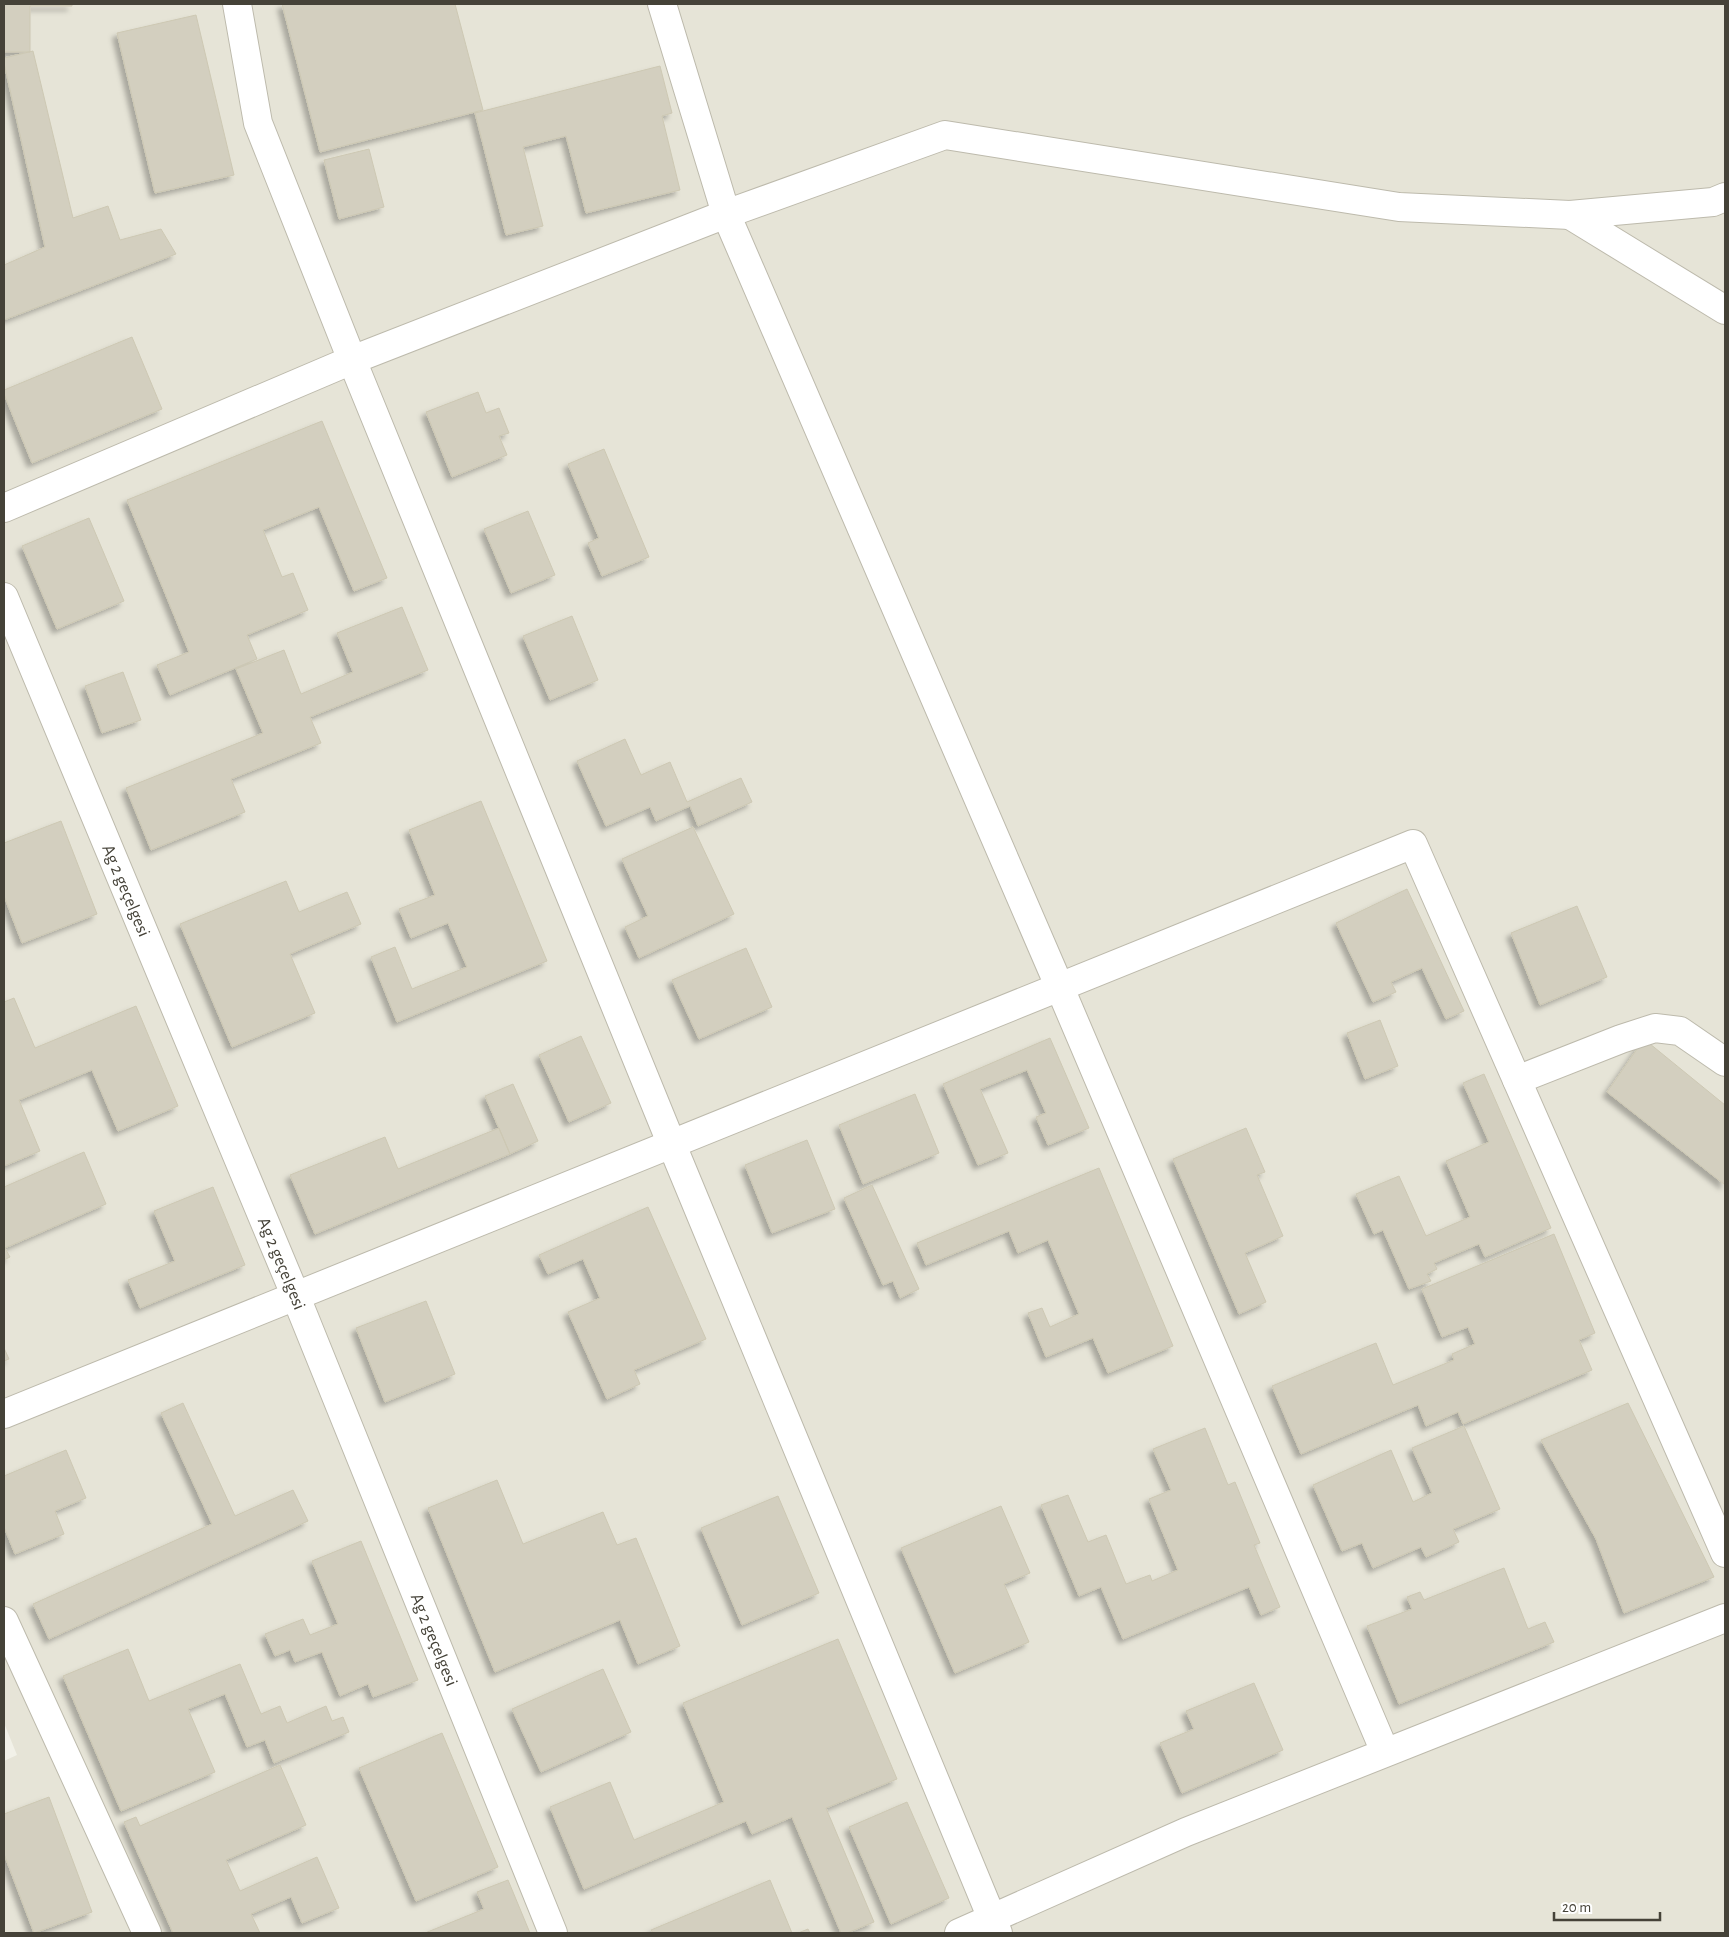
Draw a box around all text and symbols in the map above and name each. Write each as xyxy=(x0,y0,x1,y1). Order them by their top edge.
street label: Ag 2 geçelgesi xyxy=(98,842,153,940)
street label: Ag 2 geçelgesi xyxy=(254,1215,308,1313)
street label: Ag 2 geçelgesi xyxy=(407,1591,460,1689)
scale bar xyxy=(1554,1890,1660,1922)
text: 20 m xyxy=(1562,1900,1591,1915)

